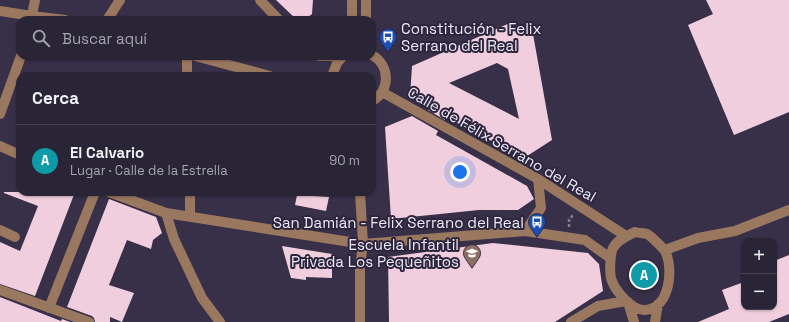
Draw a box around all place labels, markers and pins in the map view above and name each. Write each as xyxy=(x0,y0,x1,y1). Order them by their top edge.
place label: Constitución - Felix Serrano del Real xyxy=(401,19,542,55)
bus stop icon: Constitución - Felix Serrano del Real xyxy=(378,27,398,52)
bus stop icon: San Damián - Felix Serrano del Real xyxy=(527,212,547,237)
place label: San Damián - Felix Serrano del Real xyxy=(273,213,524,232)
place label: Escuela Infantil Privada Los Pequeñitos xyxy=(291,235,459,271)
school or university icon: Escuela Infantil Privada Los Pequeñitos xyxy=(462,243,482,268)
pin: A xyxy=(631,260,657,290)

